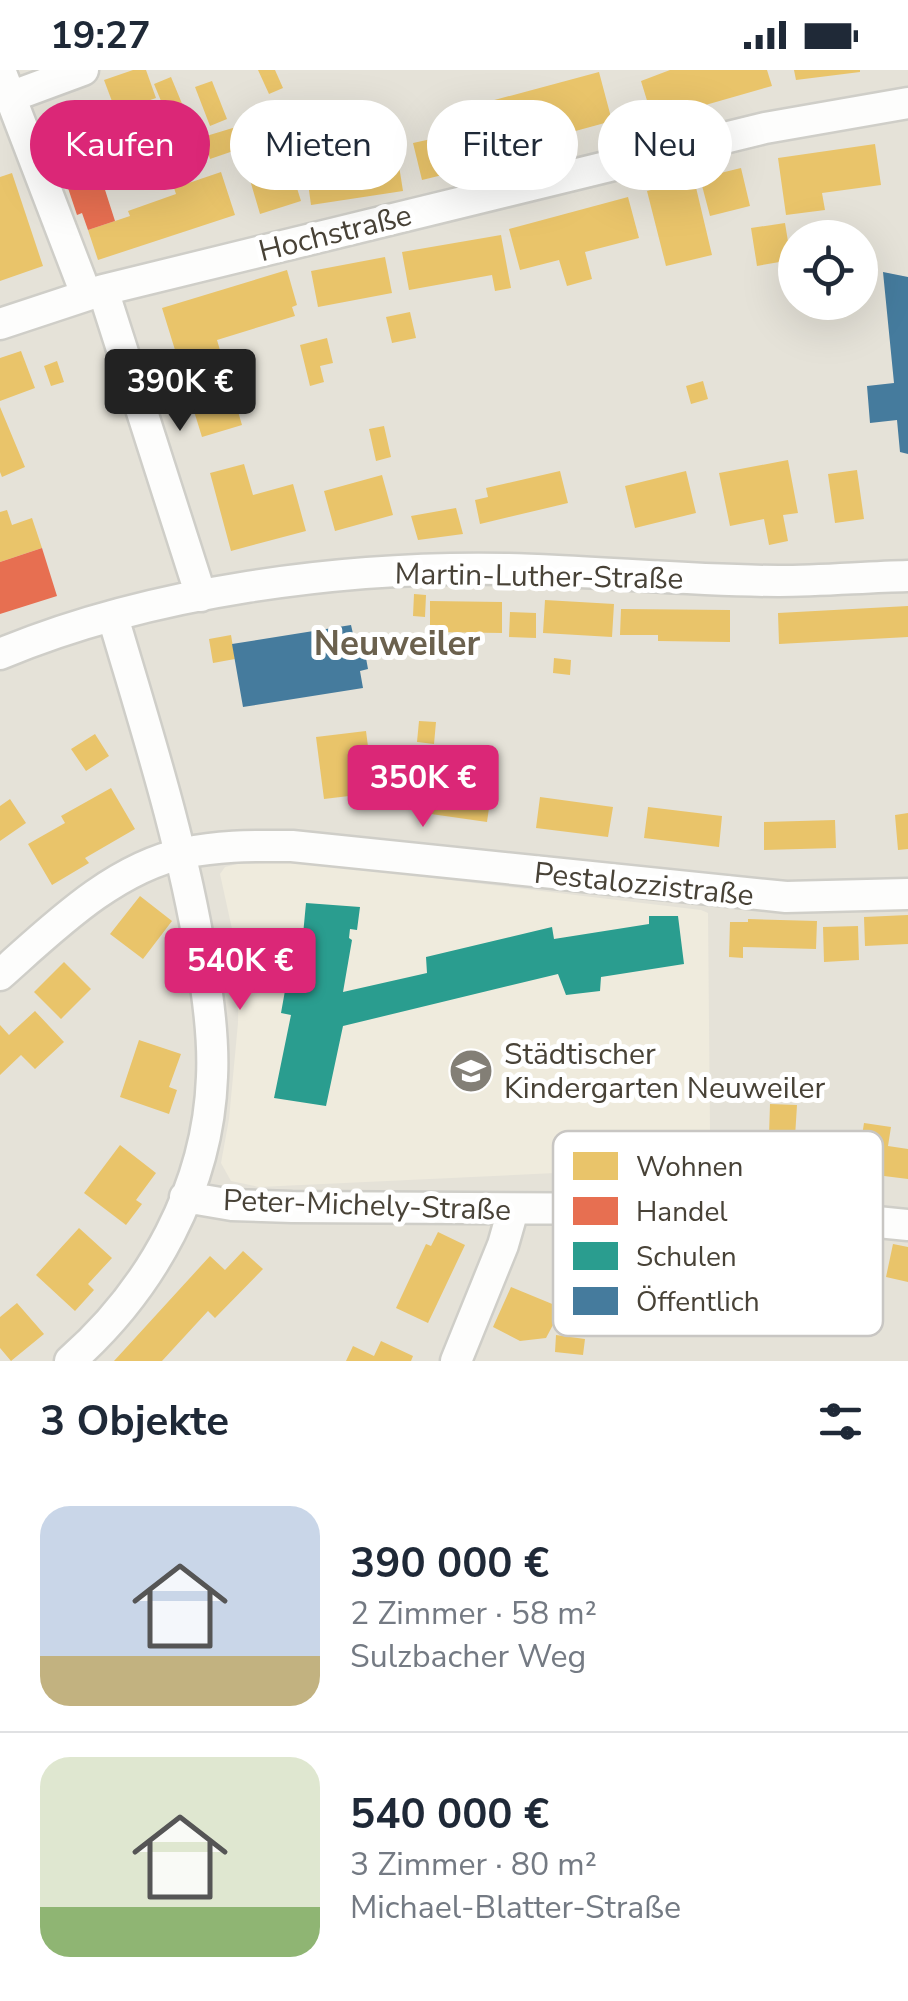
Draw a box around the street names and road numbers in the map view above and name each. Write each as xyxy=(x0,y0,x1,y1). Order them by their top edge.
street label: Hochstraße xyxy=(254,195,416,272)
street label: Martin-Luther-Straße xyxy=(394,553,684,600)
street label: Pestalozzistraße xyxy=(532,853,756,916)
street label: Peter-Michely-Straße xyxy=(222,1180,512,1231)

